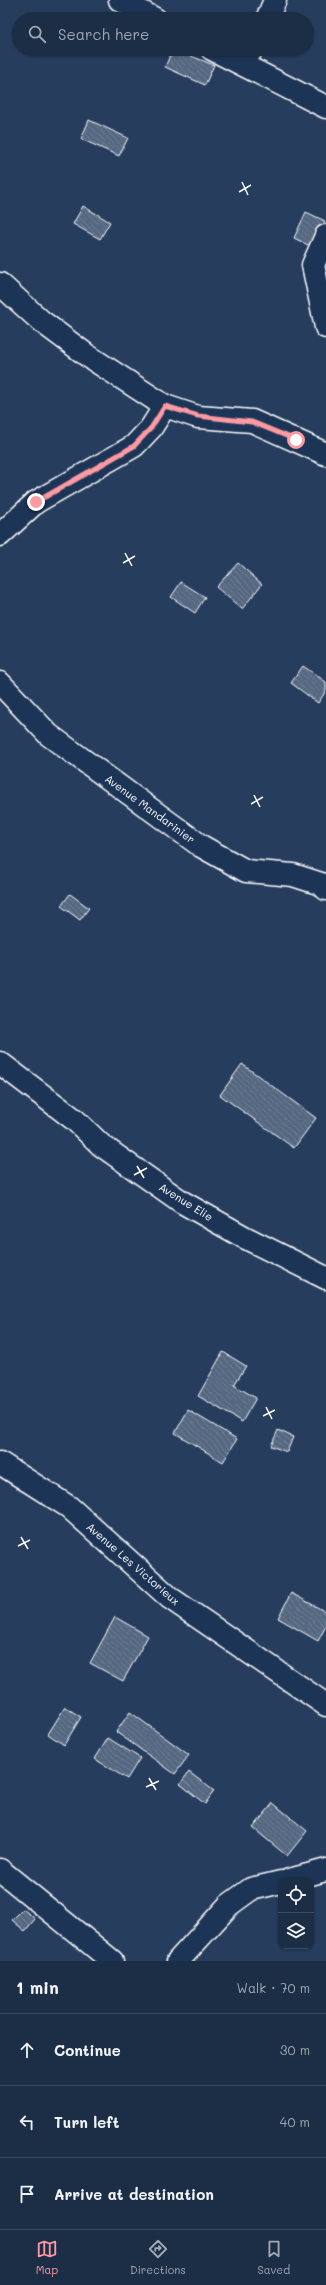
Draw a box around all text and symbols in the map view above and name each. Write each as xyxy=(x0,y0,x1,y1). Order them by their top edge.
search box xyxy=(12,12,314,56)
icon: search xyxy=(26,23,48,45)
text: Search here xyxy=(58,24,149,44)
route start xyxy=(287,431,305,449)
route end xyxy=(27,493,45,511)
street label: Avenue Mandarinier xyxy=(102,771,198,846)
street label: Avenue Elie xyxy=(156,1179,216,1224)
street label: Avenue Les Victorieux xyxy=(84,1519,183,1608)
map controls xyxy=(278,1877,314,1949)
button: locate xyxy=(278,1877,314,1913)
button: layers xyxy=(278,1913,314,1949)
text: 1 min xyxy=(16,1976,59,1998)
text: Walk · 70 m xyxy=(237,1979,310,1996)
icon: ahead xyxy=(16,2039,38,2061)
text: Continue xyxy=(54,2040,121,2060)
text: 30 m xyxy=(280,2041,310,2058)
icon: left xyxy=(16,2111,38,2133)
text: Turn left xyxy=(54,2112,119,2132)
text: 40 m xyxy=(280,2113,310,2130)
icon: arrive xyxy=(16,2183,38,2205)
text: Arrive at destination xyxy=(54,2184,214,2204)
tab: Map xyxy=(36,2238,58,2277)
tab: Directions xyxy=(130,2238,186,2277)
tab: Saved xyxy=(257,2238,290,2277)

